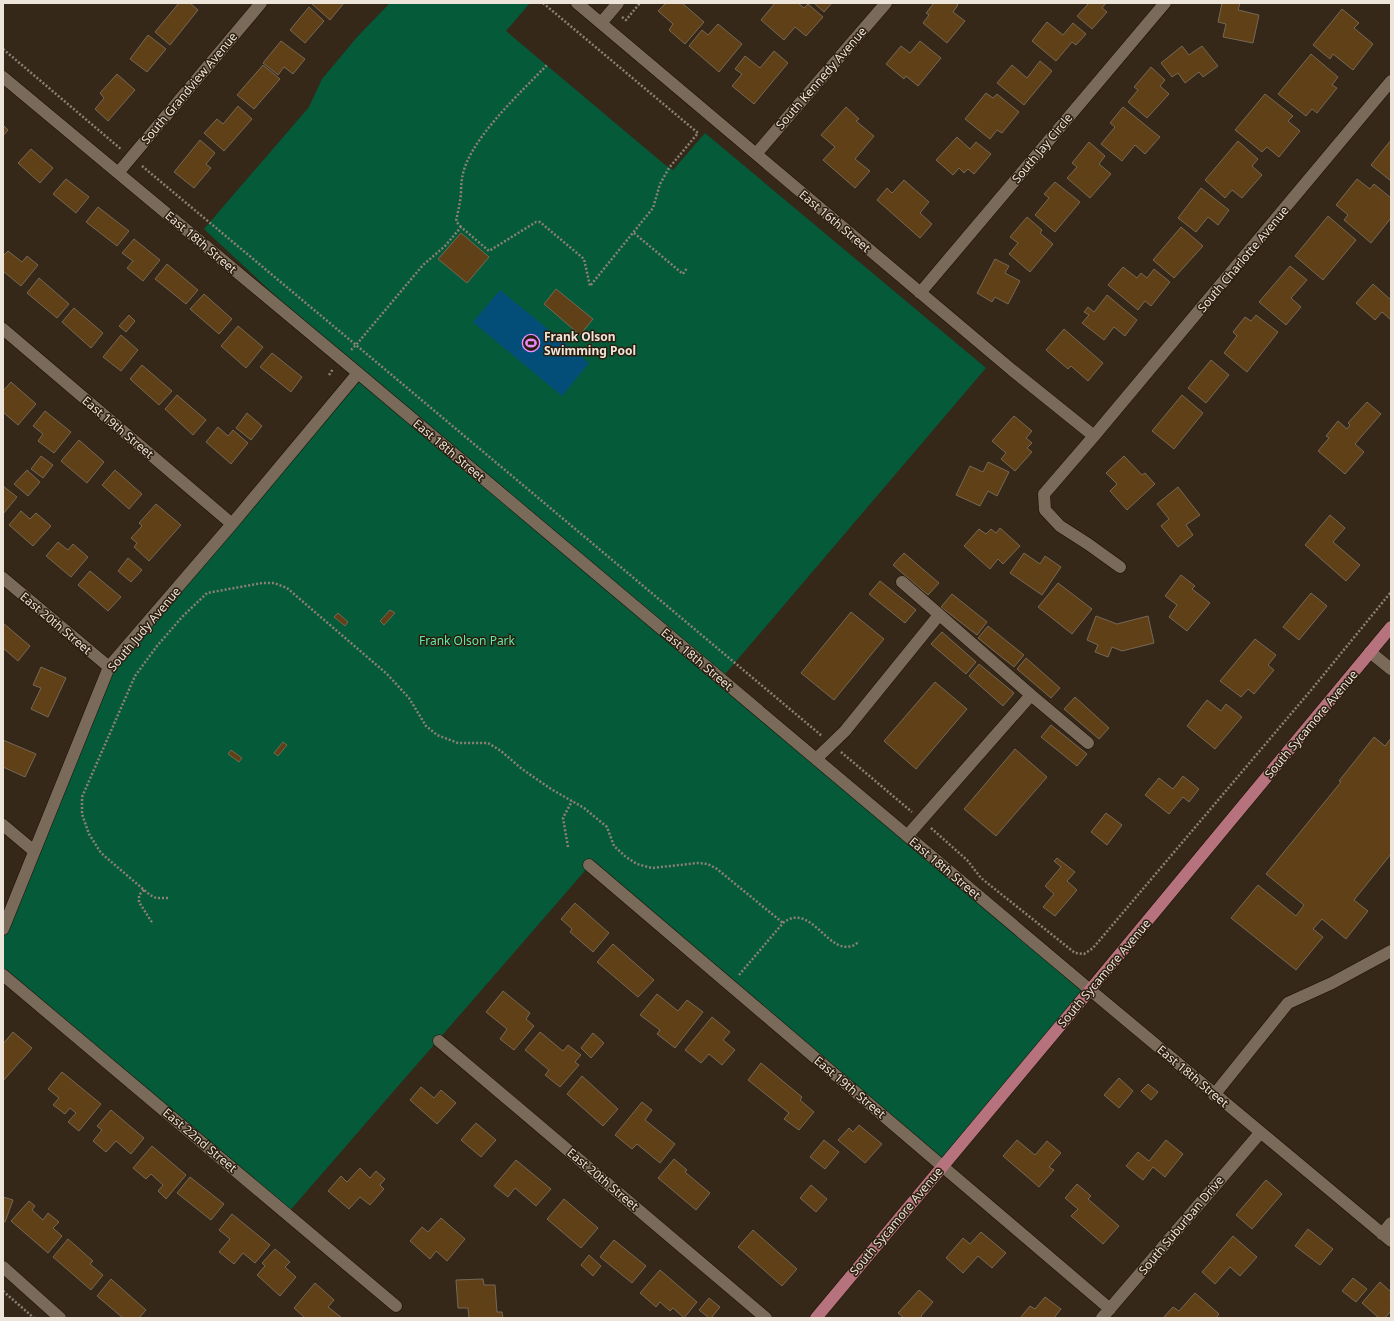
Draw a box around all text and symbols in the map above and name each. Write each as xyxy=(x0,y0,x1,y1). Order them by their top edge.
street label: South Kennedy Avenue xyxy=(772,23,870,133)
street label: South Grandview Avenue xyxy=(137,28,241,148)
street label: South Jay Circle xyxy=(1008,109,1076,187)
street label: East 16th Street xyxy=(796,186,875,256)
street label: South Charlotte Avenue xyxy=(1193,202,1293,316)
street label: East 18th Street xyxy=(162,207,241,277)
place label: Frank Olson Swimming Pool xyxy=(544,328,636,359)
sports icon: Frank Olson Swimming Pool xyxy=(521,333,541,353)
street label: East 19th Street xyxy=(79,392,158,462)
street label: East 18th Street xyxy=(410,415,489,485)
street label: South Judy Avenue xyxy=(104,583,185,675)
street label: East 20th Street xyxy=(17,588,96,658)
street label: East 18th Street xyxy=(658,624,737,694)
park label: Frank Olson Park xyxy=(419,632,516,649)
street label: South Sycamore Avenue xyxy=(1261,666,1362,782)
street label: East 18th Street xyxy=(906,833,985,903)
street label: South Sycamore Avenue xyxy=(1054,915,1155,1031)
street label: East 18th Street xyxy=(1154,1041,1233,1111)
street label: East 19th Street xyxy=(811,1052,890,1122)
street label: East 22nd Street xyxy=(159,1104,241,1176)
street label: East 20th Street xyxy=(564,1144,643,1214)
street label: South Sycamore Avenue xyxy=(846,1163,947,1279)
street label: South Suburban Drive xyxy=(1135,1172,1228,1278)

